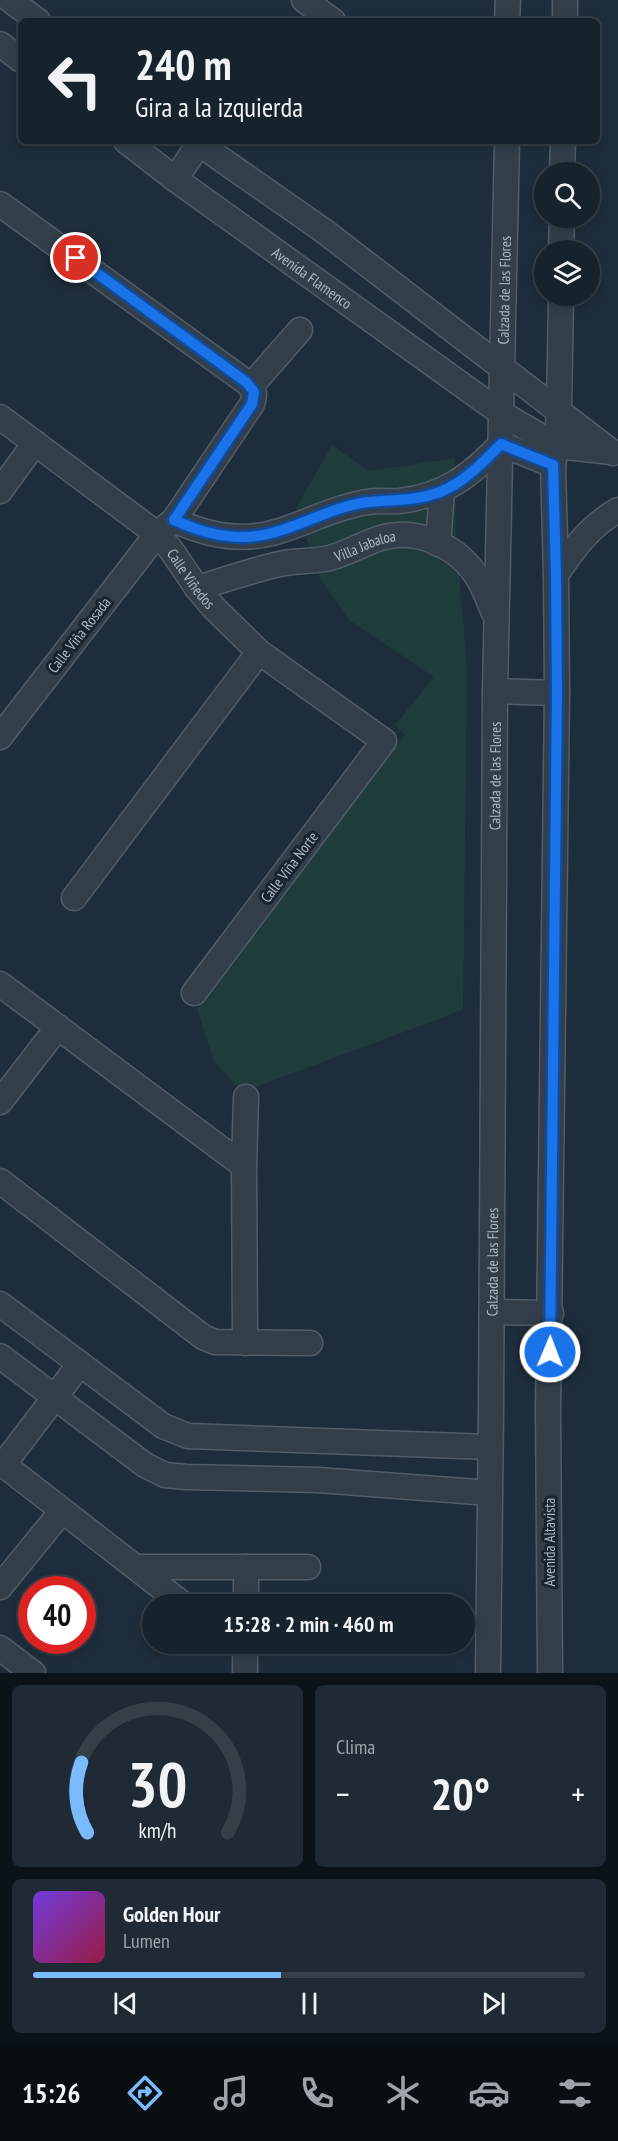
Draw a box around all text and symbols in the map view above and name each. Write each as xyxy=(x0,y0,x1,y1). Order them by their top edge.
text: 240 m xyxy=(135,37,232,92)
icon: left xyxy=(36,42,114,120)
text: Gira a la izquierda xyxy=(135,90,303,124)
map controls xyxy=(534,162,600,306)
button: search xyxy=(534,162,600,228)
pin xyxy=(50,232,101,283)
street label: Calzada de las Flores xyxy=(493,236,514,345)
button: layers xyxy=(534,240,600,306)
icon: arrive xyxy=(59,241,92,274)
street label: Avenida Flamenco xyxy=(269,242,356,313)
street label: Villa Jabaloa xyxy=(331,526,397,566)
street label: Calle Viñedos xyxy=(163,545,220,612)
street label: Calle Viña Rosada xyxy=(43,593,115,677)
street label: Calzada de las Flores xyxy=(485,722,504,830)
street label: Calle Viña Norte xyxy=(256,828,322,906)
street label: Calzada de las Flores xyxy=(482,1208,502,1316)
position arrow xyxy=(518,1320,582,1384)
street label: Avenida Altavista xyxy=(540,1498,559,1586)
speed limit sign: 40 xyxy=(18,1576,96,1654)
text: 15:28 · 2 min · 460 m xyxy=(223,1610,394,1638)
text: Clima xyxy=(336,1734,375,1760)
text: 30 xyxy=(128,1743,187,1824)
text: 20° xyxy=(431,1764,490,1822)
text: − xyxy=(336,1772,350,1815)
text: + xyxy=(571,1772,585,1815)
text: km/h xyxy=(138,1816,177,1844)
text: Golden Hour xyxy=(123,1900,221,1928)
text: Lumen xyxy=(123,1928,170,1954)
icon: previous xyxy=(109,1987,142,2020)
icon: pause xyxy=(293,1987,326,2020)
icon: next xyxy=(477,1987,510,2020)
icon: directions xyxy=(124,2072,166,2114)
icon: music xyxy=(210,2072,252,2114)
icon: phone xyxy=(296,2072,338,2114)
icon: climate xyxy=(382,2072,424,2114)
icon: car xyxy=(468,2072,510,2114)
icon: filters xyxy=(554,2072,596,2114)
text: 15:26 xyxy=(22,2076,80,2110)

